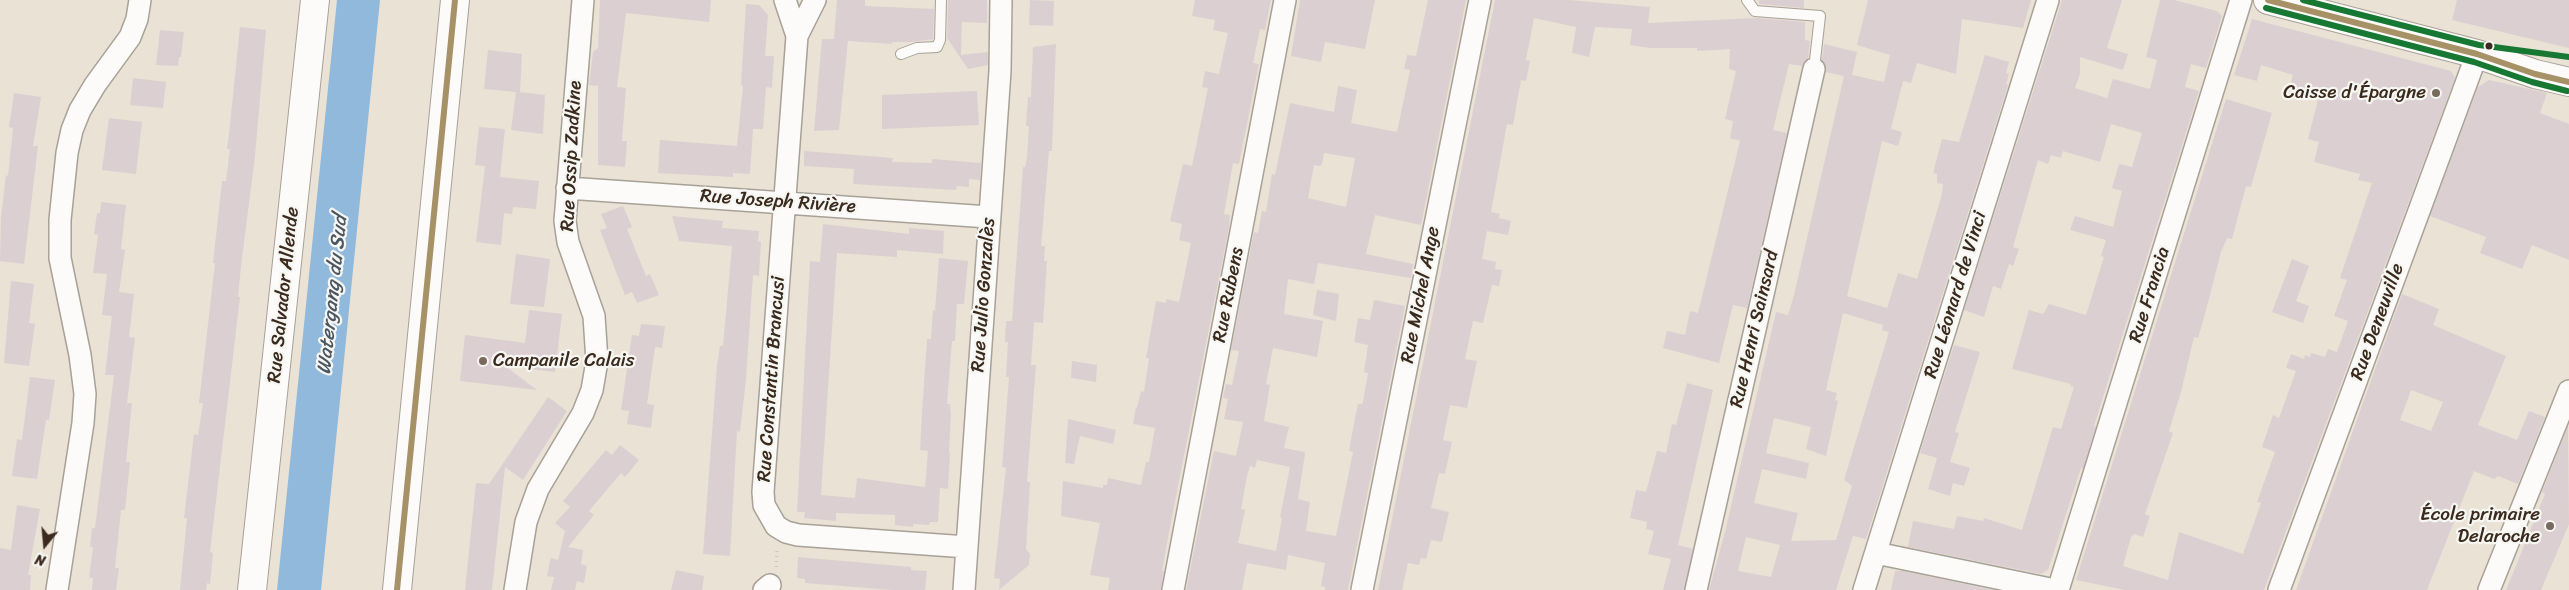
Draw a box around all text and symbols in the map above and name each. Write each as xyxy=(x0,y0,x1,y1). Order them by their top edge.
unlabelled marker xyxy=(2484,41,2494,51)
street label: Rue Ossip Zadkine xyxy=(557,80,587,232)
place label: Caisse d'Épargne xyxy=(2283,82,2426,104)
marker: Caisse d'Épargne xyxy=(2430,87,2442,99)
street label: Rue Joseph Rivière xyxy=(699,185,857,219)
street label: Rue Salvador Allende xyxy=(263,206,305,384)
street label: Rue Léonard de Vinci xyxy=(1920,209,1992,381)
water label: Watergang du Sud xyxy=(313,215,353,375)
street label: Rue Julio Gonzalès xyxy=(967,217,1001,373)
street label: Rue Michel Ange xyxy=(1397,225,1445,365)
street label: Rue Francia xyxy=(2125,245,2175,345)
street label: Rue Rubens xyxy=(1209,246,1249,344)
street label: Rue Henri Sainsard xyxy=(1726,248,1784,410)
street label: Rue Deneuville xyxy=(2346,261,2410,383)
street label: Rue Constantin Brancusi xyxy=(753,275,791,483)
place label: Campanile Calais xyxy=(493,350,635,372)
marker: Campanile Calais xyxy=(477,355,489,367)
place label: École primaire Delaroche xyxy=(2420,504,2540,548)
north arrow xyxy=(20,520,70,570)
marker: École primaire Delaroche xyxy=(2544,520,2556,532)
text: N xyxy=(32,546,49,573)

